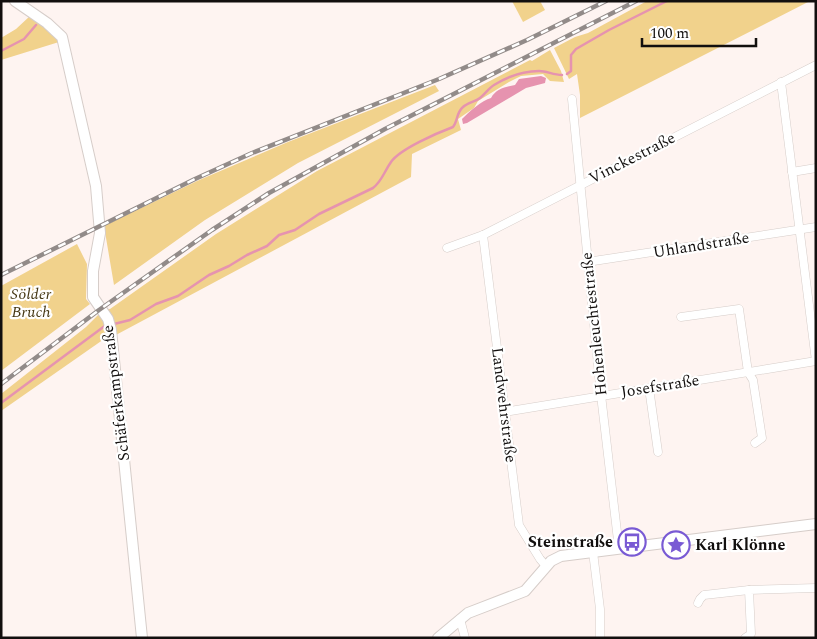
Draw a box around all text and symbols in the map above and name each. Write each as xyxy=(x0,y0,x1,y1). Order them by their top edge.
scale bar xyxy=(642,15,756,47)
text: 100 m xyxy=(650,22,689,45)
street label: Vinckestraße xyxy=(584,126,680,190)
street label: Uhlandstraße xyxy=(651,226,751,264)
street label: Hohenleuchtestraße xyxy=(575,251,613,397)
park label: Sölder Bruch xyxy=(11,282,52,324)
street label: Schäferkampstraße xyxy=(96,324,136,462)
street label: Landwehrstraße xyxy=(485,346,523,464)
street label: Josefstraße xyxy=(619,368,701,404)
bus stop icon: Steinstraße xyxy=(617,527,647,557)
place label: Steinstraße xyxy=(528,530,613,554)
place icon: Karl Klönne xyxy=(661,530,691,560)
place label: Karl Klönne xyxy=(695,533,785,557)

